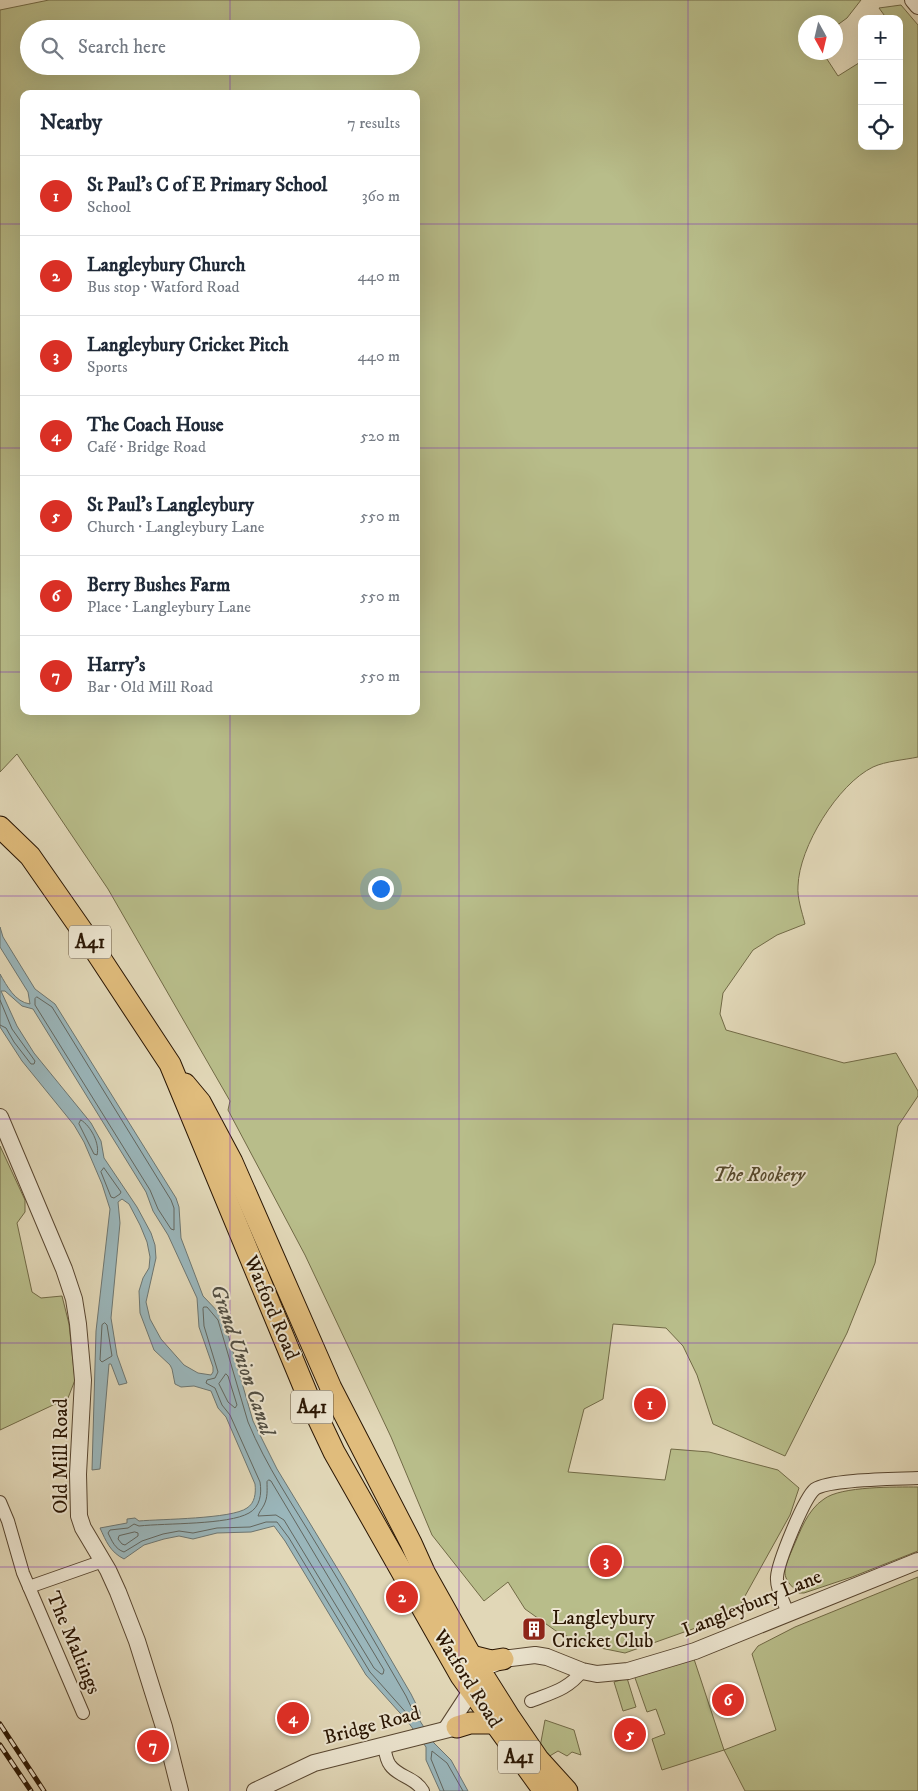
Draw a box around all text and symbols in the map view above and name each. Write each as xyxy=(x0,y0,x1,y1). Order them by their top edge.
north arrow xyxy=(798,15,843,60)
map controls xyxy=(858,15,903,150)
button: + xyxy=(858,15,903,60)
search box xyxy=(20,20,420,75)
icon: search xyxy=(38,34,66,62)
text: Search here xyxy=(78,36,166,59)
button: − xyxy=(858,60,903,105)
button: locate xyxy=(858,105,903,150)
text: Nearby xyxy=(40,110,102,136)
text: 7 results xyxy=(347,113,400,133)
text: St Paul's C of E Primary School xyxy=(87,174,327,197)
text: 1 xyxy=(53,186,59,206)
text: 360 m xyxy=(362,186,400,206)
text: School xyxy=(87,197,131,217)
text: Langleybury Church xyxy=(87,254,246,277)
text: 2 xyxy=(52,266,60,286)
text: 440 m xyxy=(358,266,400,286)
text: Bus stop · Watford Road xyxy=(87,277,239,297)
text: Langleybury Cricket Pitch xyxy=(87,334,289,357)
text: 3 xyxy=(53,346,59,366)
text: 440 m xyxy=(358,346,400,366)
text: Sports xyxy=(87,357,128,377)
text: The Coach House xyxy=(87,414,224,437)
text: 4 xyxy=(51,426,61,446)
text: 520 m xyxy=(360,426,400,446)
text: Café · Bridge Road xyxy=(87,437,206,457)
text: St Paul's Langleybury xyxy=(87,494,254,517)
text: 5 xyxy=(52,506,60,526)
text: 550 m xyxy=(360,506,400,526)
text: Church · Langleybury Lane xyxy=(87,517,264,537)
text: Berry Bushes Farm xyxy=(87,574,230,597)
text: 6 xyxy=(52,586,60,606)
text: 550 m xyxy=(360,586,400,606)
text: Place · Langleybury Lane xyxy=(87,597,251,617)
text: Harry's xyxy=(87,654,145,677)
text: 7 xyxy=(52,666,60,686)
text: 550 m xyxy=(360,666,400,686)
text: Bar · Old Mill Road xyxy=(87,677,213,697)
your location xyxy=(368,876,394,902)
road number: A41 xyxy=(69,926,111,959)
park label: The Rookery xyxy=(713,1163,806,1188)
street label: Watford Road xyxy=(237,1251,304,1364)
water label: Grand Union Canal xyxy=(204,1281,281,1441)
pin: 1 xyxy=(634,1385,666,1423)
road number: A41 xyxy=(291,1390,333,1424)
street label: Old Mill Road xyxy=(49,1398,74,1514)
pin: 3 xyxy=(590,1542,622,1580)
street label: Langleybury Lane xyxy=(678,1565,826,1643)
pin: 2 xyxy=(386,1578,418,1616)
street label: The Maltings xyxy=(40,1588,106,1698)
place label: Langleybury Cricket Club xyxy=(552,1606,655,1654)
building icon: Langleybury Cricket Club xyxy=(521,1616,547,1642)
street label: Watford Road xyxy=(426,1624,507,1733)
pin: 6 xyxy=(712,1681,744,1719)
pin: 4 xyxy=(277,1699,309,1737)
street label: Bridge Road xyxy=(321,1701,423,1751)
pin: 5 xyxy=(614,1715,646,1753)
pin: 7 xyxy=(137,1727,169,1765)
road number: A41 xyxy=(498,1740,540,1774)

